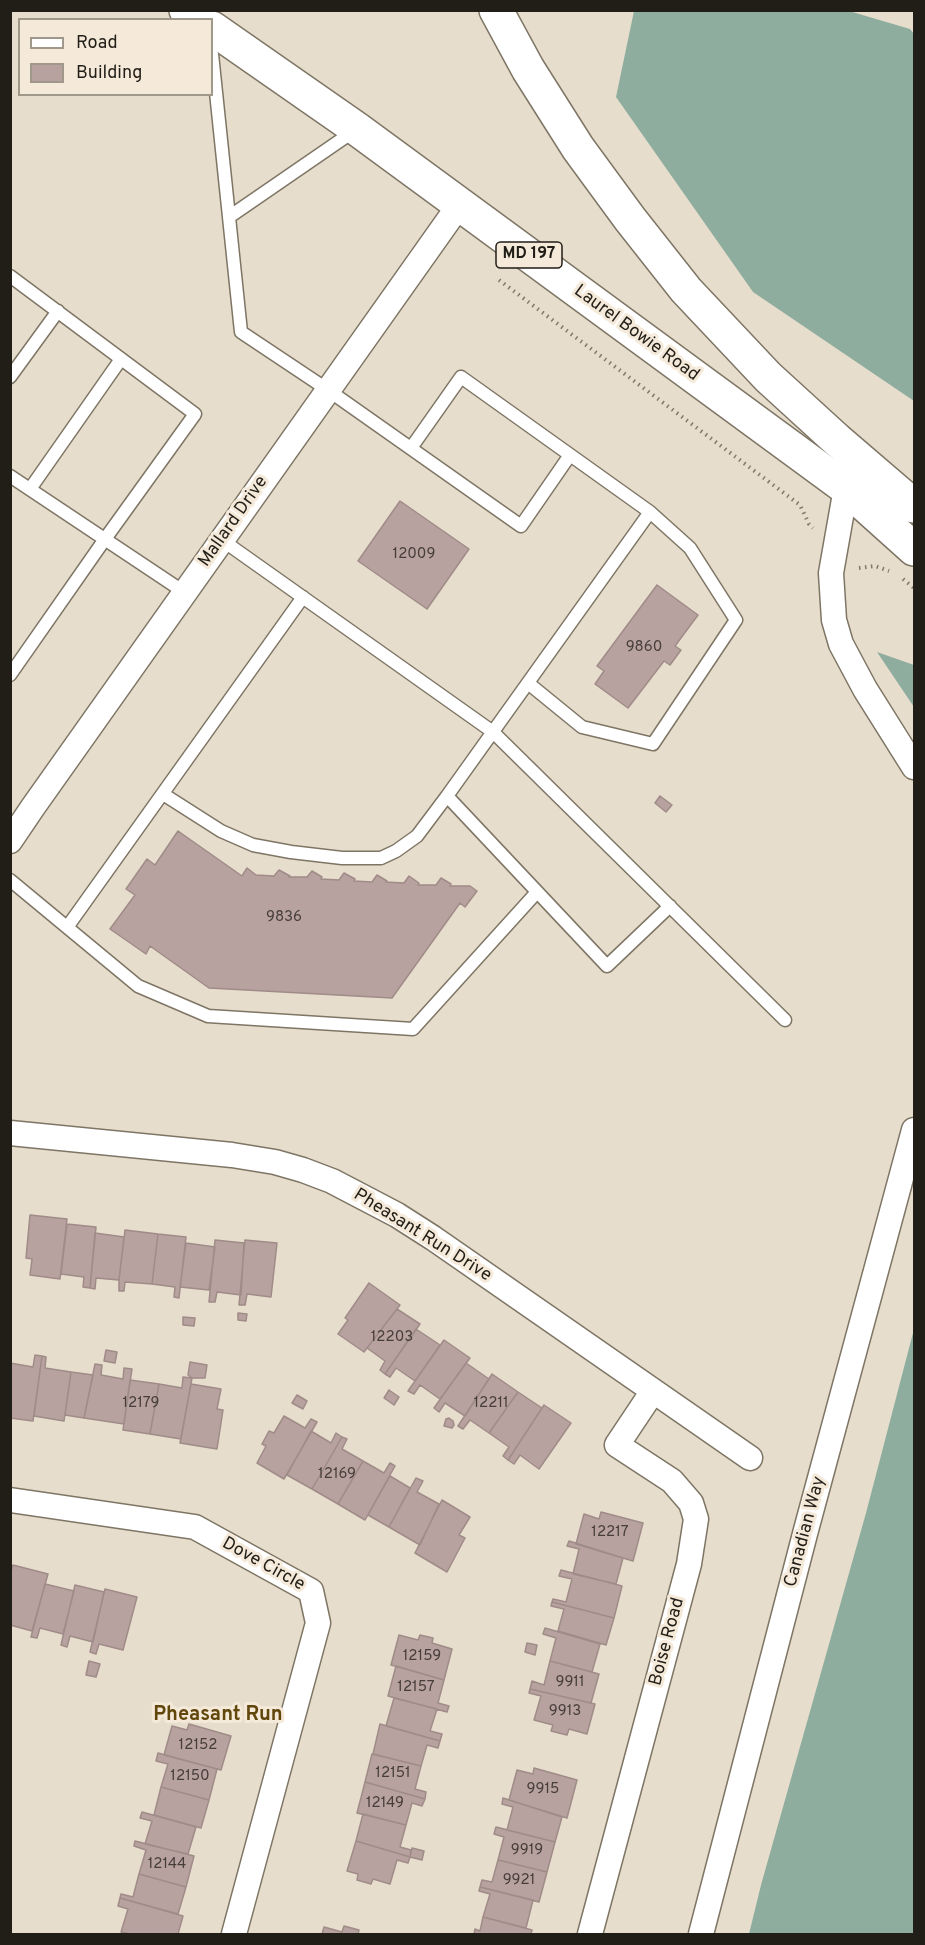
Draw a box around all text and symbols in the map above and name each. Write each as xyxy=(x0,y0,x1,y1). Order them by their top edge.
legend xyxy=(18,18,213,96)
text: Road xyxy=(76,32,118,55)
text: Building xyxy=(76,62,142,85)
road number: MD 197 xyxy=(496,242,562,268)
street label: Laurel Bowie Road xyxy=(569,281,703,387)
street label: Mallard Drive xyxy=(195,472,273,572)
house number: 12009 xyxy=(393,546,435,564)
house number: 9860 xyxy=(626,639,662,657)
house number: 9836 xyxy=(266,909,302,927)
street label: Pheasant Run Drive xyxy=(349,1185,495,1287)
house number: 12203 xyxy=(371,1329,413,1347)
house number: 12179 xyxy=(122,1395,160,1413)
house number: 12211 xyxy=(473,1395,509,1413)
house number: 12169 xyxy=(318,1466,356,1484)
street label: Canadian Way xyxy=(781,1474,831,1590)
house number: 12217 xyxy=(591,1524,629,1542)
street label: Dove Circle xyxy=(218,1533,308,1597)
street label: Boise Road xyxy=(646,1596,690,1688)
house number: 12159 xyxy=(403,1648,441,1666)
house number: 9911 xyxy=(555,1674,585,1692)
house number: 12157 xyxy=(397,1679,435,1697)
house number: 9913 xyxy=(549,1703,581,1721)
district label: Pheasant Run xyxy=(153,1704,283,1728)
house number: 12152 xyxy=(179,1737,217,1755)
house number: 12151 xyxy=(375,1765,411,1783)
house number: 12150 xyxy=(170,1768,210,1786)
house number: 9915 xyxy=(527,1781,559,1799)
house number: 12149 xyxy=(366,1795,404,1813)
house number: 9919 xyxy=(511,1842,543,1860)
house number: 12144 xyxy=(148,1856,186,1874)
house number: 9921 xyxy=(503,1872,535,1890)

